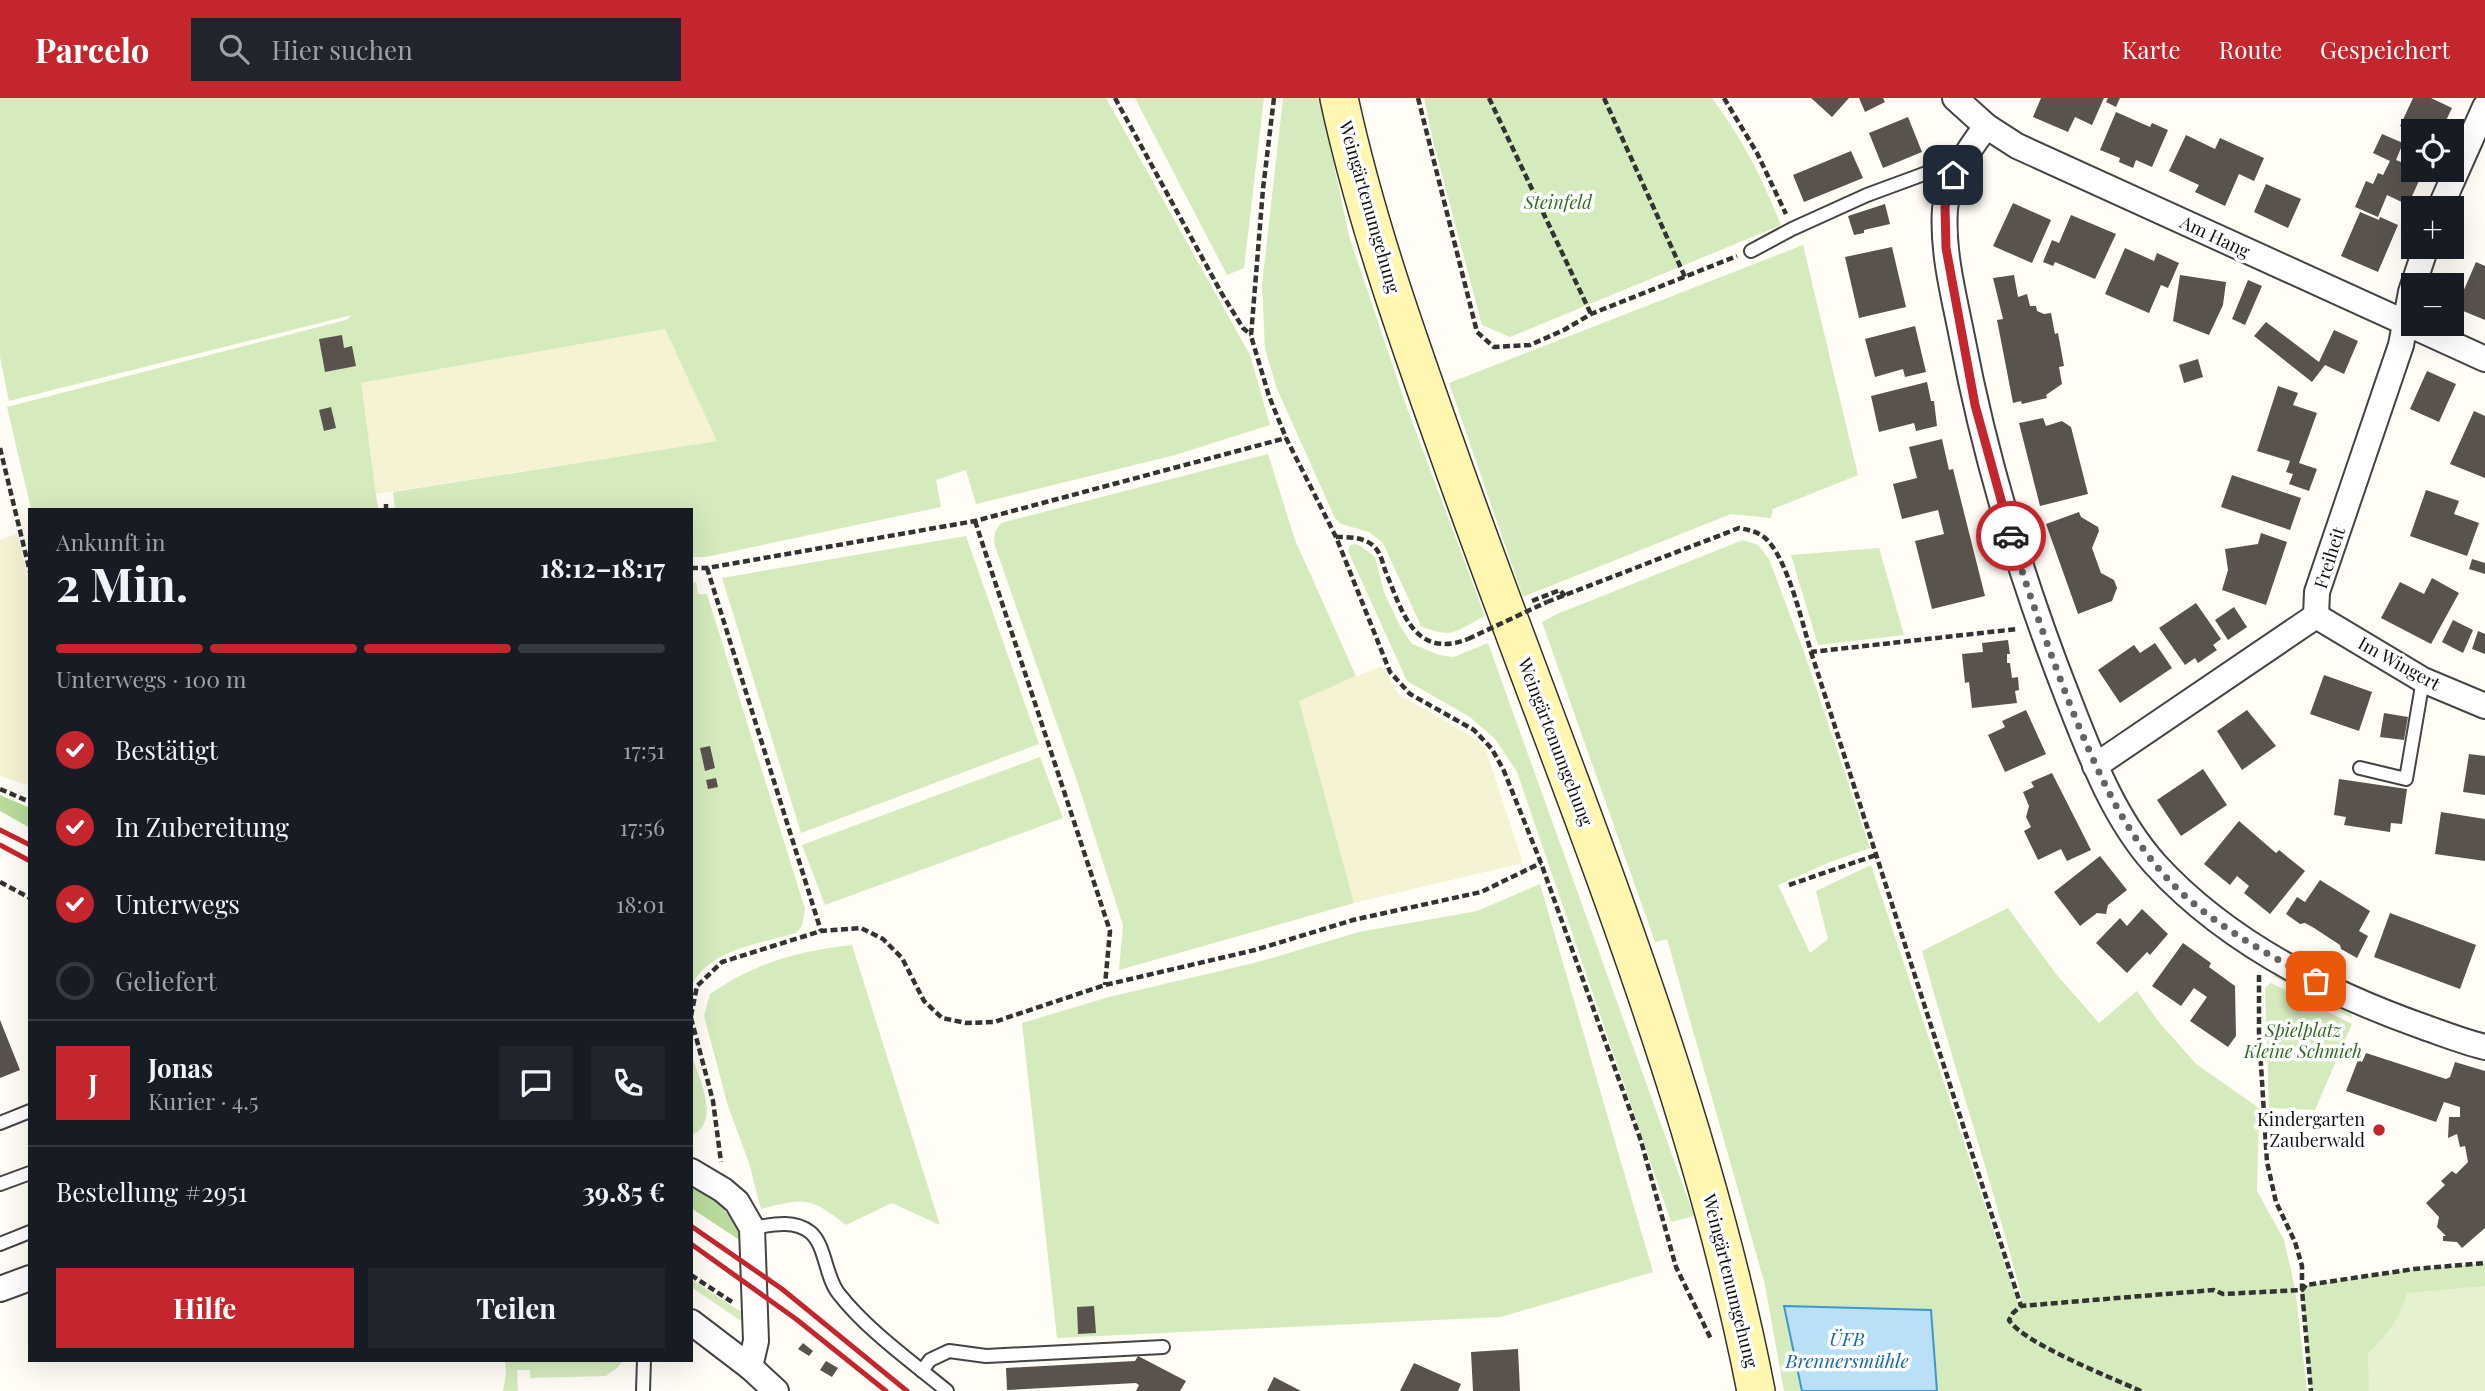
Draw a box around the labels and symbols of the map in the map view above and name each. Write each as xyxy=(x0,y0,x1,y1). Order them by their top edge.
street label: Weingärtenumgehung xyxy=(1334,117,1406,296)
pin xyxy=(1923,145,1983,205)
park label: Steinfeld xyxy=(1523,190,1593,214)
street label: Am Hang xyxy=(2176,209,2255,263)
courier xyxy=(1976,501,2046,571)
street label: Freiheit xyxy=(2308,523,2350,592)
street label: Im Wingert xyxy=(2354,631,2445,696)
street label: Weingärtenumgehung xyxy=(1512,653,1599,830)
pin xyxy=(2286,951,2346,1011)
park label: Spielplatz Kleine Schmieh xyxy=(2243,1018,2362,1063)
place label: Kindergarten Zauberwald xyxy=(2257,1107,2366,1152)
marker: Kindergarten Zauberwald xyxy=(2371,1122,2387,1138)
street label: Weingärtenumgehung xyxy=(1698,1190,1764,1371)
water label: ÜFB Brennersmühle xyxy=(1784,1325,1909,1373)

